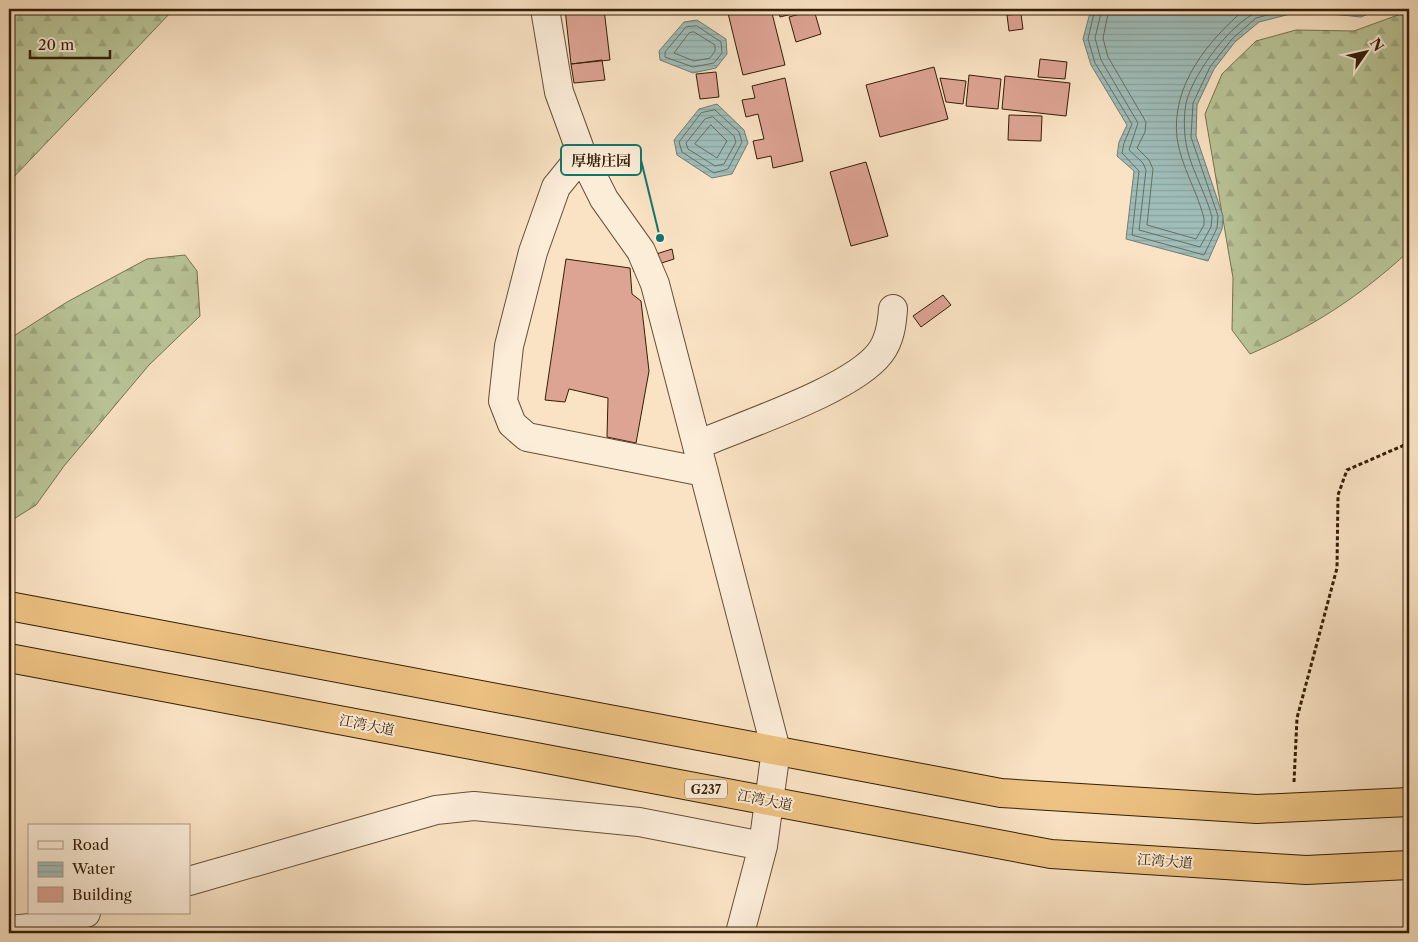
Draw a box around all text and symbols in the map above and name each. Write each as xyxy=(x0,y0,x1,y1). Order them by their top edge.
scale bar xyxy=(30,28,110,60)
north arrow xyxy=(1340,28,1390,78)
text: 20 m xyxy=(38,35,74,54)
text: N xyxy=(1366,35,1388,55)
callout: 厚塘庄园 xyxy=(561,145,641,175)
text: 厚塘庄园 xyxy=(571,151,631,170)
street label: 江湾大道 xyxy=(338,711,396,739)
road number: G237 xyxy=(685,780,727,799)
street label: 江湾大道 xyxy=(736,786,794,814)
legend xyxy=(28,824,190,914)
text: Road xyxy=(72,835,109,854)
street label: 江湾大道 xyxy=(1136,850,1194,872)
text: Water xyxy=(71,859,116,878)
text: Building xyxy=(72,885,132,904)

